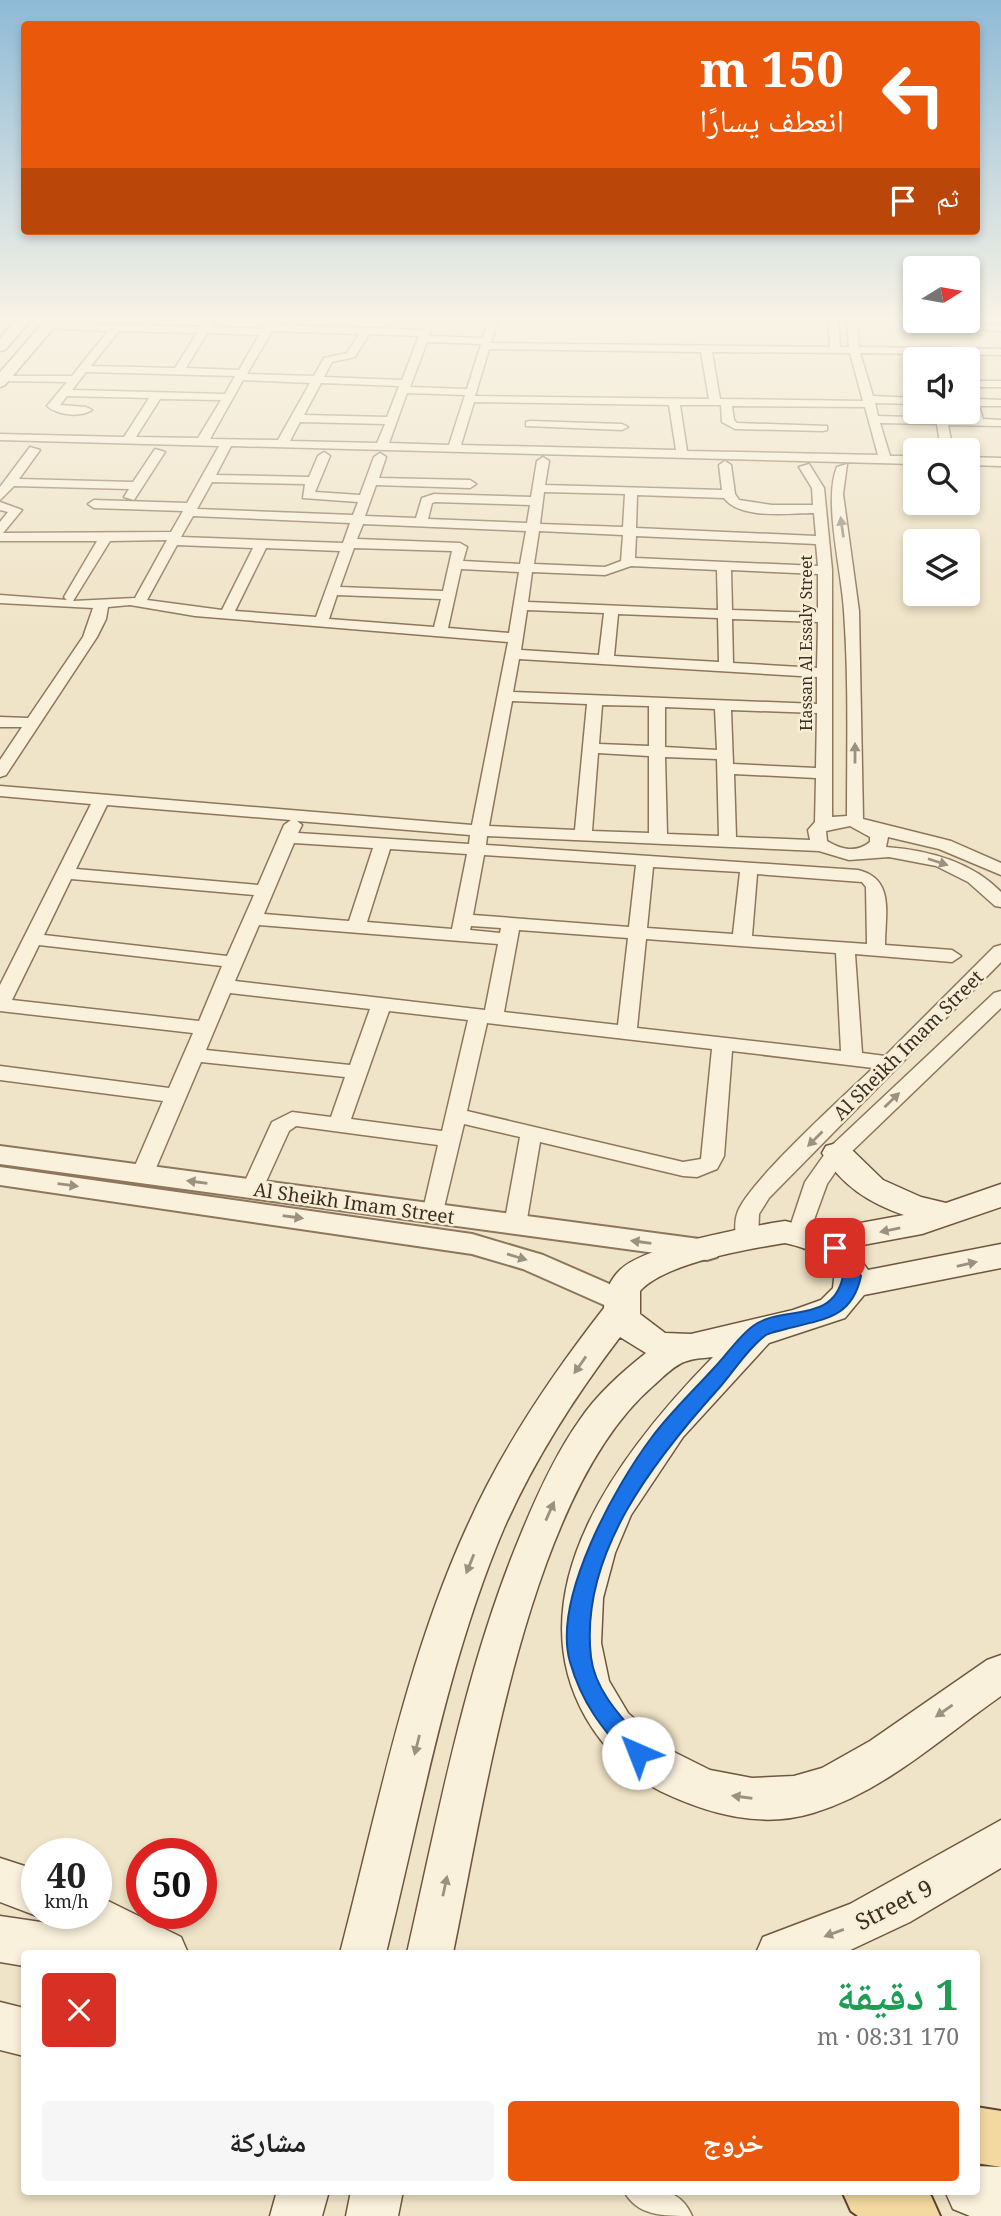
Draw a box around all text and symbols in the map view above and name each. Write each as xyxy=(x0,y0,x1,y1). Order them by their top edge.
text: 150 m xyxy=(700,35,844,101)
icon: left xyxy=(868,49,959,140)
text: انعطف يسارًا xyxy=(699,98,844,141)
text: ثم xyxy=(936,179,959,215)
icon: arrive xyxy=(884,182,922,220)
north arrow xyxy=(903,256,980,332)
map controls xyxy=(903,256,980,606)
button: sound xyxy=(903,347,980,424)
button: search xyxy=(903,438,980,515)
one-way arrow xyxy=(836,515,847,537)
button: layers xyxy=(903,529,980,606)
street label: Hassan Al Essaly Street xyxy=(795,555,817,731)
one-way arrow xyxy=(849,742,861,764)
one-way arrow xyxy=(928,857,949,868)
street label: Al Sheikh Imam Street xyxy=(827,964,989,1126)
one-way arrow xyxy=(884,1092,901,1109)
one-way arrow xyxy=(807,1130,823,1147)
street label: Al Sheikh Imam Street xyxy=(252,1176,456,1230)
one-way arrow xyxy=(186,1177,208,1188)
one-way arrow xyxy=(57,1179,79,1190)
one-way arrow xyxy=(282,1211,304,1222)
pin xyxy=(805,1218,865,1278)
one-way arrow xyxy=(879,1225,901,1236)
icon: arrive xyxy=(816,1229,854,1267)
one-way arrow xyxy=(630,1236,652,1247)
one-way arrow xyxy=(506,1252,527,1262)
one-way arrow xyxy=(956,1258,978,1269)
one-way arrow xyxy=(573,1356,587,1374)
one-way arrow xyxy=(544,1501,556,1521)
one-way arrow xyxy=(465,1553,476,1574)
one-way arrow xyxy=(935,1704,953,1718)
position arrow xyxy=(601,1716,675,1790)
one-way arrow xyxy=(411,1735,421,1756)
one-way arrow xyxy=(730,1791,752,1802)
speed limit sign: 50 xyxy=(126,1838,217,1929)
text: 40 xyxy=(47,1851,86,1898)
street label: Street 9 xyxy=(849,1871,938,1937)
one-way arrow xyxy=(439,1875,450,1897)
text: km/h xyxy=(44,1889,89,1913)
one-way arrow xyxy=(824,1928,845,1939)
text: 1 دقيقة xyxy=(836,1965,959,2022)
button: close xyxy=(42,1973,116,2047)
text: 170 m · 08:31 xyxy=(817,2020,959,2052)
button: مشاركة xyxy=(42,2101,494,2181)
button: خروج xyxy=(508,2101,959,2181)

